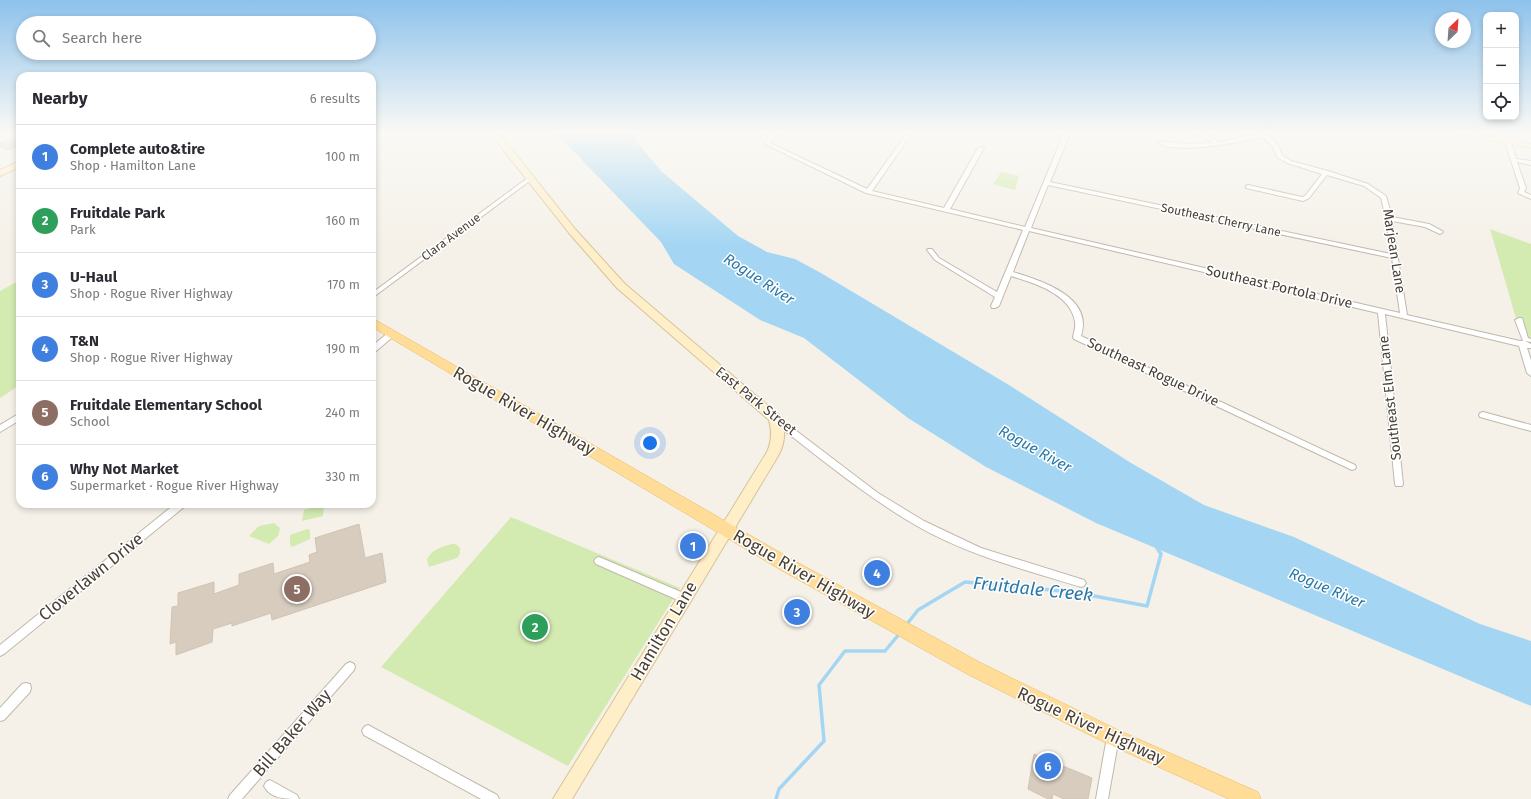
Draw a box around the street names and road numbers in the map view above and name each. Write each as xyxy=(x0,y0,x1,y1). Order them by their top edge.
street label: Southeast Cherry Lane xyxy=(1160,200,1282,240)
street label: Marjean Lane xyxy=(1379,208,1409,294)
street label: Clara Avenue xyxy=(419,210,483,264)
street label: Southeast Portola Drive xyxy=(1204,262,1354,312)
street label: Southeast Rogue Drive xyxy=(1084,334,1222,410)
street label: Southeast Elm Lane xyxy=(1375,335,1405,461)
street label: Rogue River Highway xyxy=(449,362,599,461)
street label: East Park Street xyxy=(712,363,801,439)
street label: Rogue River Highway xyxy=(729,525,879,624)
street label: Cloverlawn Drive xyxy=(34,528,148,626)
street label: Hamilton Lane xyxy=(626,578,702,684)
street label: Rogue River Highway xyxy=(1014,683,1169,770)
street label: Bill Baker Way xyxy=(248,685,336,781)

